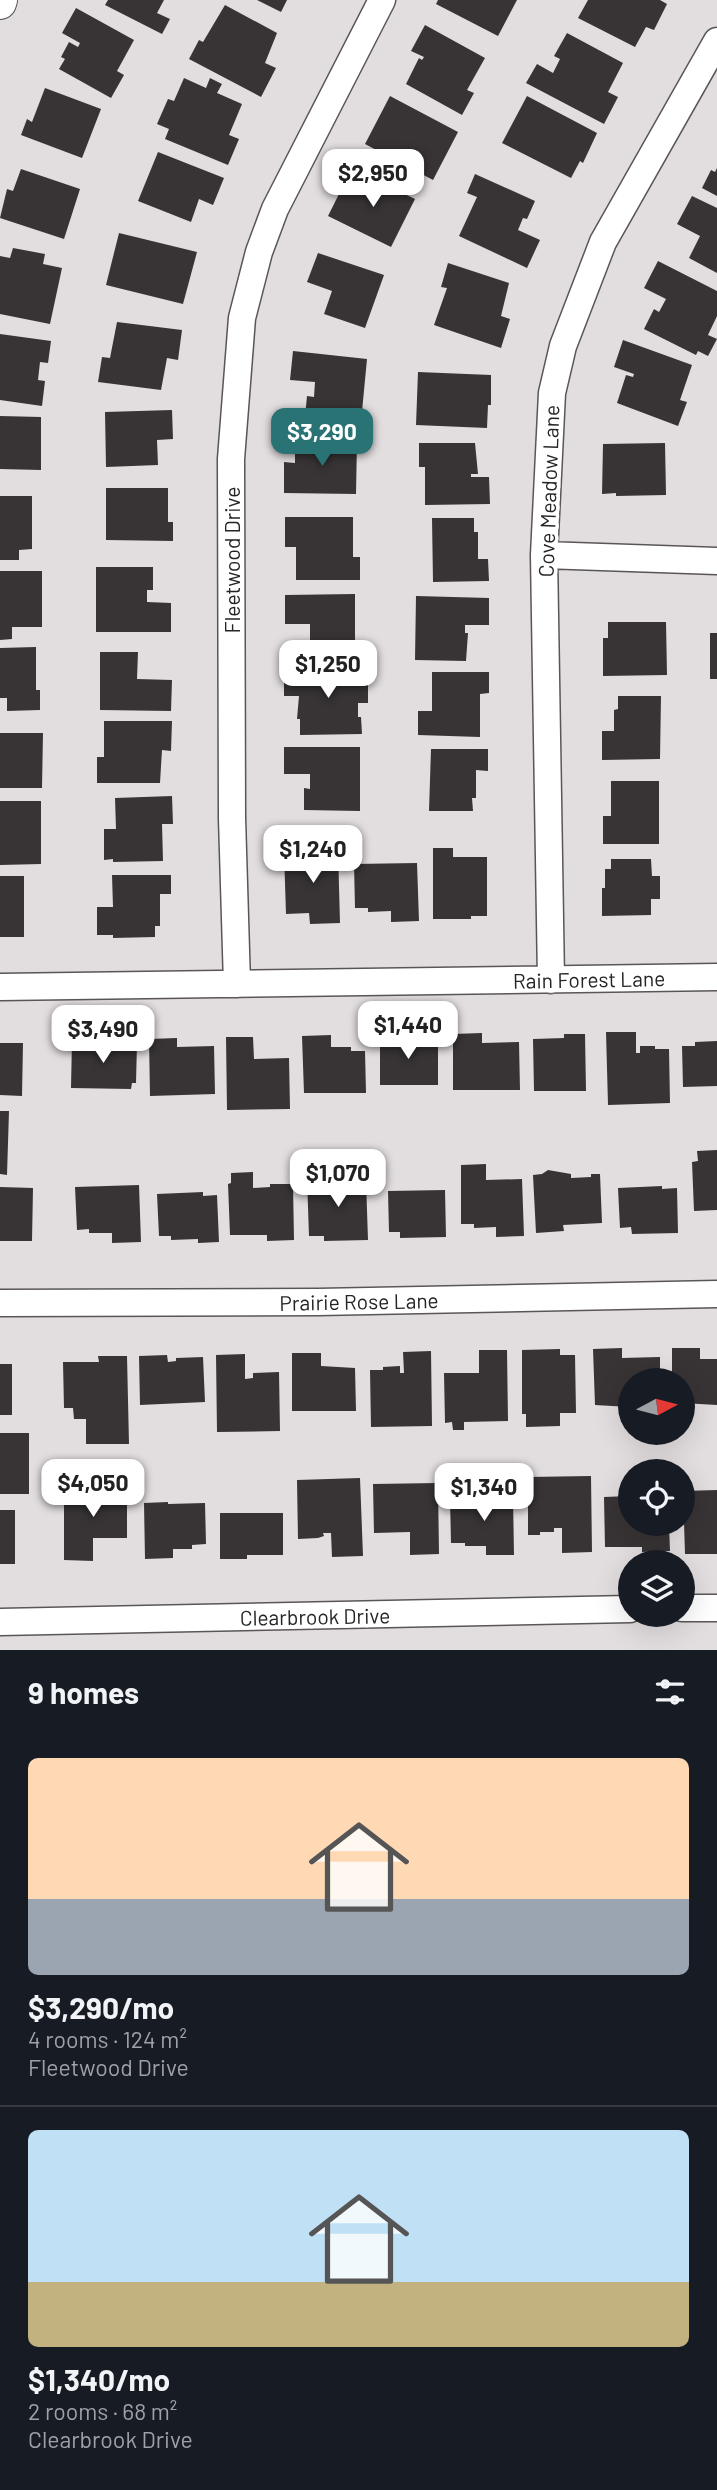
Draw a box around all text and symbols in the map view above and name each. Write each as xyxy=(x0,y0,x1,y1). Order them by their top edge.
pin: $2,950 xyxy=(316,150,430,209)
text: $2,950 xyxy=(338,158,408,186)
street label: Cove Meadow Lane xyxy=(532,404,564,578)
pin: $3,290 xyxy=(265,408,379,468)
text: $3,290 xyxy=(287,417,357,445)
street label: Fleetwood Drive xyxy=(219,487,244,633)
pin: $1,250 xyxy=(271,640,385,700)
text: $1,250 xyxy=(295,649,361,677)
pin: $1,240 xyxy=(256,826,370,885)
text: $1,240 xyxy=(279,834,347,862)
street label: Rain Forest Lane xyxy=(513,965,665,993)
pin: $1,440 xyxy=(351,1002,465,1061)
pin: $3,490 xyxy=(46,1006,160,1065)
text: $1,440 xyxy=(374,1010,442,1038)
text: $3,490 xyxy=(68,1014,138,1042)
pin: $1,070 xyxy=(281,1150,395,1209)
text: $1,070 xyxy=(306,1158,370,1186)
street label: Prairie Rose Lane xyxy=(279,1287,439,1315)
north arrow xyxy=(618,1368,695,1446)
map controls xyxy=(618,1368,695,1627)
button: locate xyxy=(618,1459,695,1536)
pin: $4,050 xyxy=(36,1460,150,1519)
pin: $1,340 xyxy=(427,1464,541,1523)
text: $4,050 xyxy=(57,1468,129,1496)
text: $1,340 xyxy=(451,1472,517,1500)
button: layers xyxy=(618,1550,695,1627)
street label: Clearbrook Drive xyxy=(240,1602,390,1630)
icon: filters xyxy=(651,1673,689,1711)
text: 9 homes xyxy=(28,1674,139,1710)
icon: home xyxy=(296,1804,422,1930)
text: $3,290/mo xyxy=(28,1989,174,2025)
text: 4 rooms · 124 m² xyxy=(28,2025,187,2053)
text: Fleetwood Drive xyxy=(28,2053,189,2081)
icon: home xyxy=(296,2176,422,2302)
text: $1,340/mo xyxy=(28,2361,170,2397)
text: 2 rooms · 68 m² xyxy=(28,2397,177,2425)
text: Clearbrook Drive xyxy=(28,2425,193,2453)

